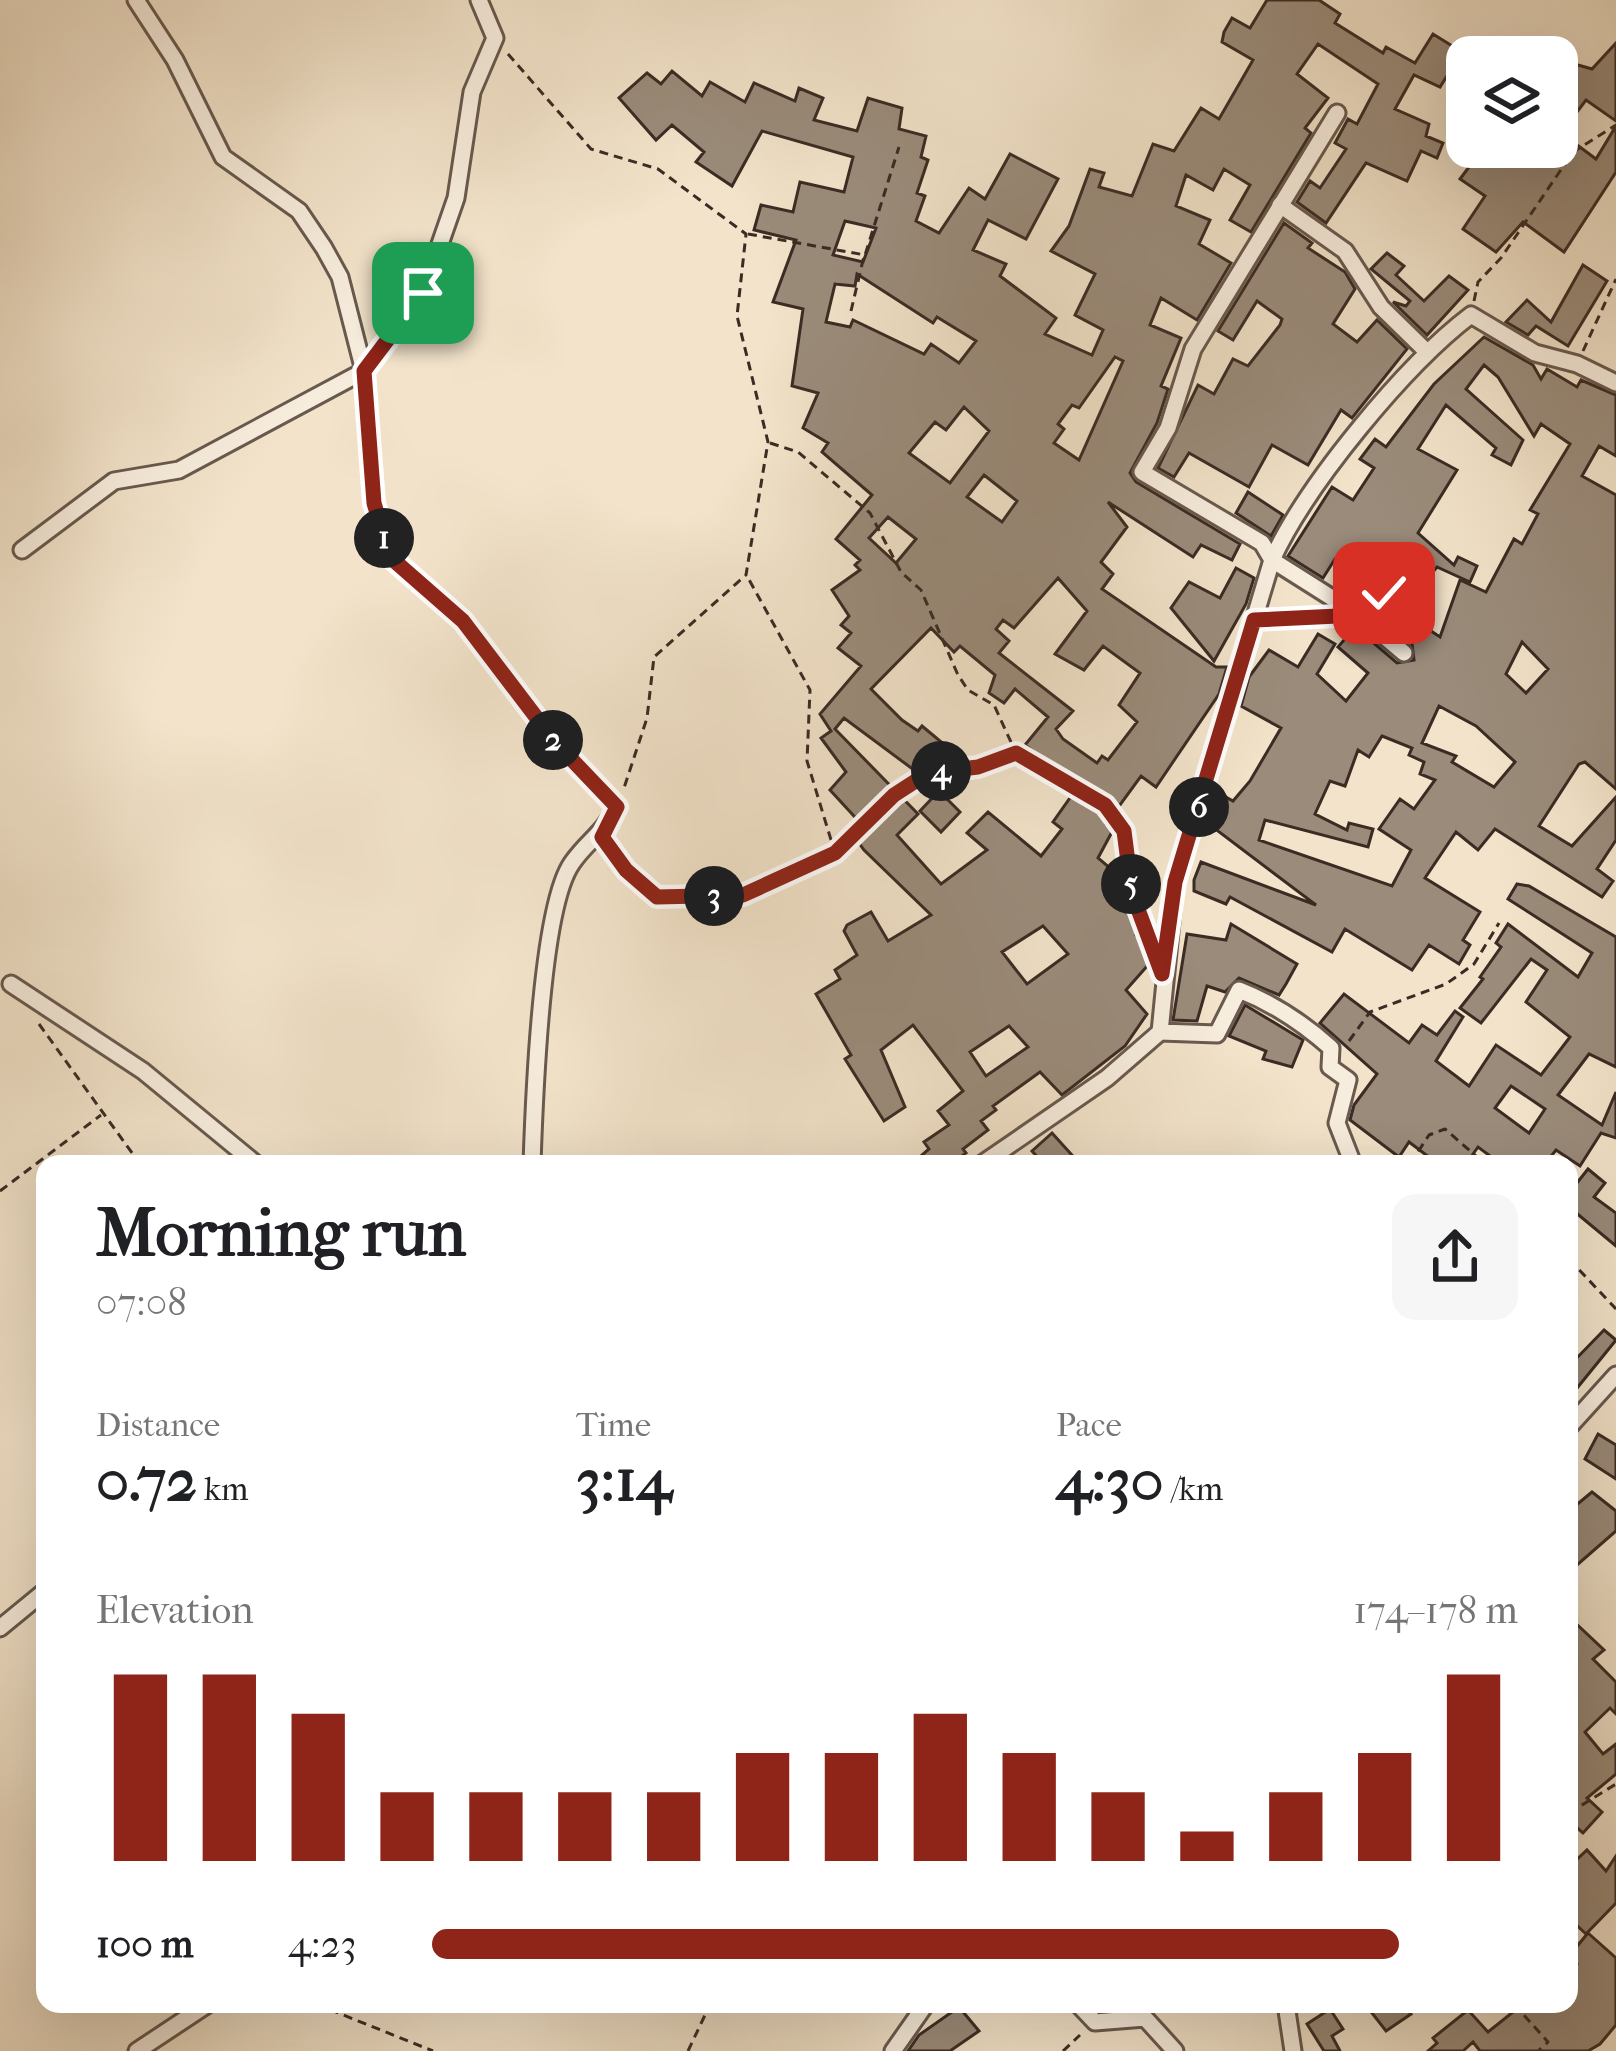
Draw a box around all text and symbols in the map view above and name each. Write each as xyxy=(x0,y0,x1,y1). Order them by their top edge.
map controls xyxy=(1446,36,1578,168)
button: layers xyxy=(1446,36,1578,168)
pin xyxy=(372,242,474,344)
icon: arrive xyxy=(390,260,456,326)
pin: 1 xyxy=(354,508,414,568)
text: 1 xyxy=(378,518,390,557)
pin xyxy=(1333,542,1435,644)
icon: check xyxy=(1351,560,1417,626)
pin: 2 xyxy=(523,710,583,770)
text: 2 xyxy=(545,720,561,759)
pin: 4 xyxy=(911,741,971,801)
text: 4 xyxy=(931,751,951,790)
pin: 6 xyxy=(1169,777,1229,837)
text: 6 xyxy=(1190,787,1208,826)
pin: 5 xyxy=(1101,854,1161,914)
text: 5 xyxy=(1124,864,1138,903)
pin: 3 xyxy=(684,866,744,926)
text: 3 xyxy=(707,876,721,915)
button: share xyxy=(1392,1194,1518,1320)
text: Morning run xyxy=(96,1195,466,1272)
text: 07:08 xyxy=(96,1279,187,1325)
text: Distance xyxy=(96,1406,220,1445)
text: Time xyxy=(576,1406,651,1445)
text: Pace xyxy=(1056,1406,1122,1445)
text: 0.72 xyxy=(96,1445,197,1516)
text: 3:14 xyxy=(576,1445,672,1516)
text: 4:30 xyxy=(1056,1445,1164,1516)
text: km xyxy=(197,1470,248,1509)
text: /km xyxy=(1164,1470,1223,1509)
text: Elevation xyxy=(96,1587,254,1633)
text: 174–178 m xyxy=(1353,1587,1518,1633)
text: 100 m xyxy=(96,1921,194,1967)
text: 4:23 xyxy=(288,1921,357,1967)

